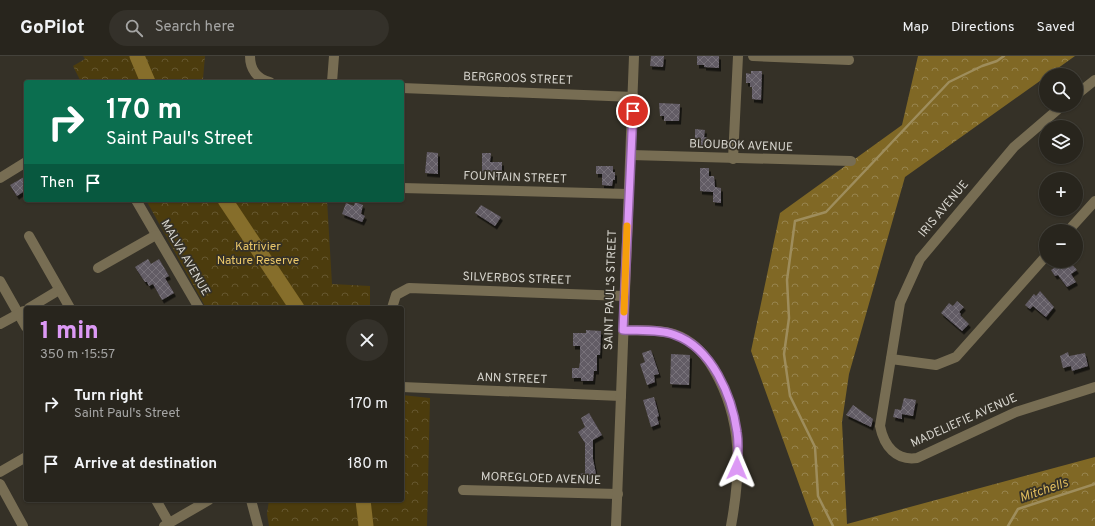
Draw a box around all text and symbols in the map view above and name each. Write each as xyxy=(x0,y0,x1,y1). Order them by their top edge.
search box xyxy=(109,10,389,46)
text: GoPilot xyxy=(20,16,85,40)
icon: search xyxy=(123,17,145,39)
text: Search here xyxy=(155,18,235,37)
text: Map xyxy=(903,19,929,36)
text: Directions xyxy=(951,19,1015,36)
text: Saved xyxy=(1037,19,1075,36)
map controls xyxy=(1039,68,1083,268)
button: search xyxy=(1039,68,1083,112)
street label: BERGROOS STREET xyxy=(463,69,573,89)
text: 170 m xyxy=(106,93,182,129)
pin xyxy=(616,94,650,128)
icon: right xyxy=(40,96,92,148)
icon: arrive xyxy=(622,100,644,122)
button: layers xyxy=(1039,120,1083,164)
text: Saint Paul's Street xyxy=(106,128,253,151)
street label: BLOUBOK AVENUE xyxy=(689,136,793,156)
street label: FOUNTAIN STREET xyxy=(463,168,567,188)
icon: arrive xyxy=(82,172,104,194)
button: + xyxy=(1039,172,1083,216)
text: Then xyxy=(40,174,74,193)
street label: IRIS AVENUE xyxy=(915,177,973,241)
street label: MALVA AVENUE xyxy=(157,217,213,299)
button: − xyxy=(1039,224,1083,268)
street label: SAINT PAUL'S STREET xyxy=(601,229,621,351)
park label: Katrivier Nature Reserve xyxy=(217,239,299,269)
street label: SILVERBOS STREET xyxy=(462,269,572,289)
text: 1 min xyxy=(40,317,99,347)
button: close xyxy=(346,319,388,361)
text: 350 m · 15:57 xyxy=(40,347,115,363)
street label: ANN STREET xyxy=(476,370,548,388)
text: Turn right xyxy=(74,387,143,406)
street label: MADELIEFIE AVENUE xyxy=(908,390,1020,452)
icon: right xyxy=(40,393,62,415)
text: 170 m xyxy=(349,395,388,414)
text: Saint Paul's Street xyxy=(74,406,180,422)
position arrow xyxy=(716,447,758,489)
icon: arrive xyxy=(40,453,62,475)
text: Arrive at destination xyxy=(74,455,217,474)
text: 180 m xyxy=(348,455,388,474)
street label: MOREGLOED AVENUE xyxy=(481,469,601,489)
water label: Mitchells xyxy=(1018,475,1070,507)

